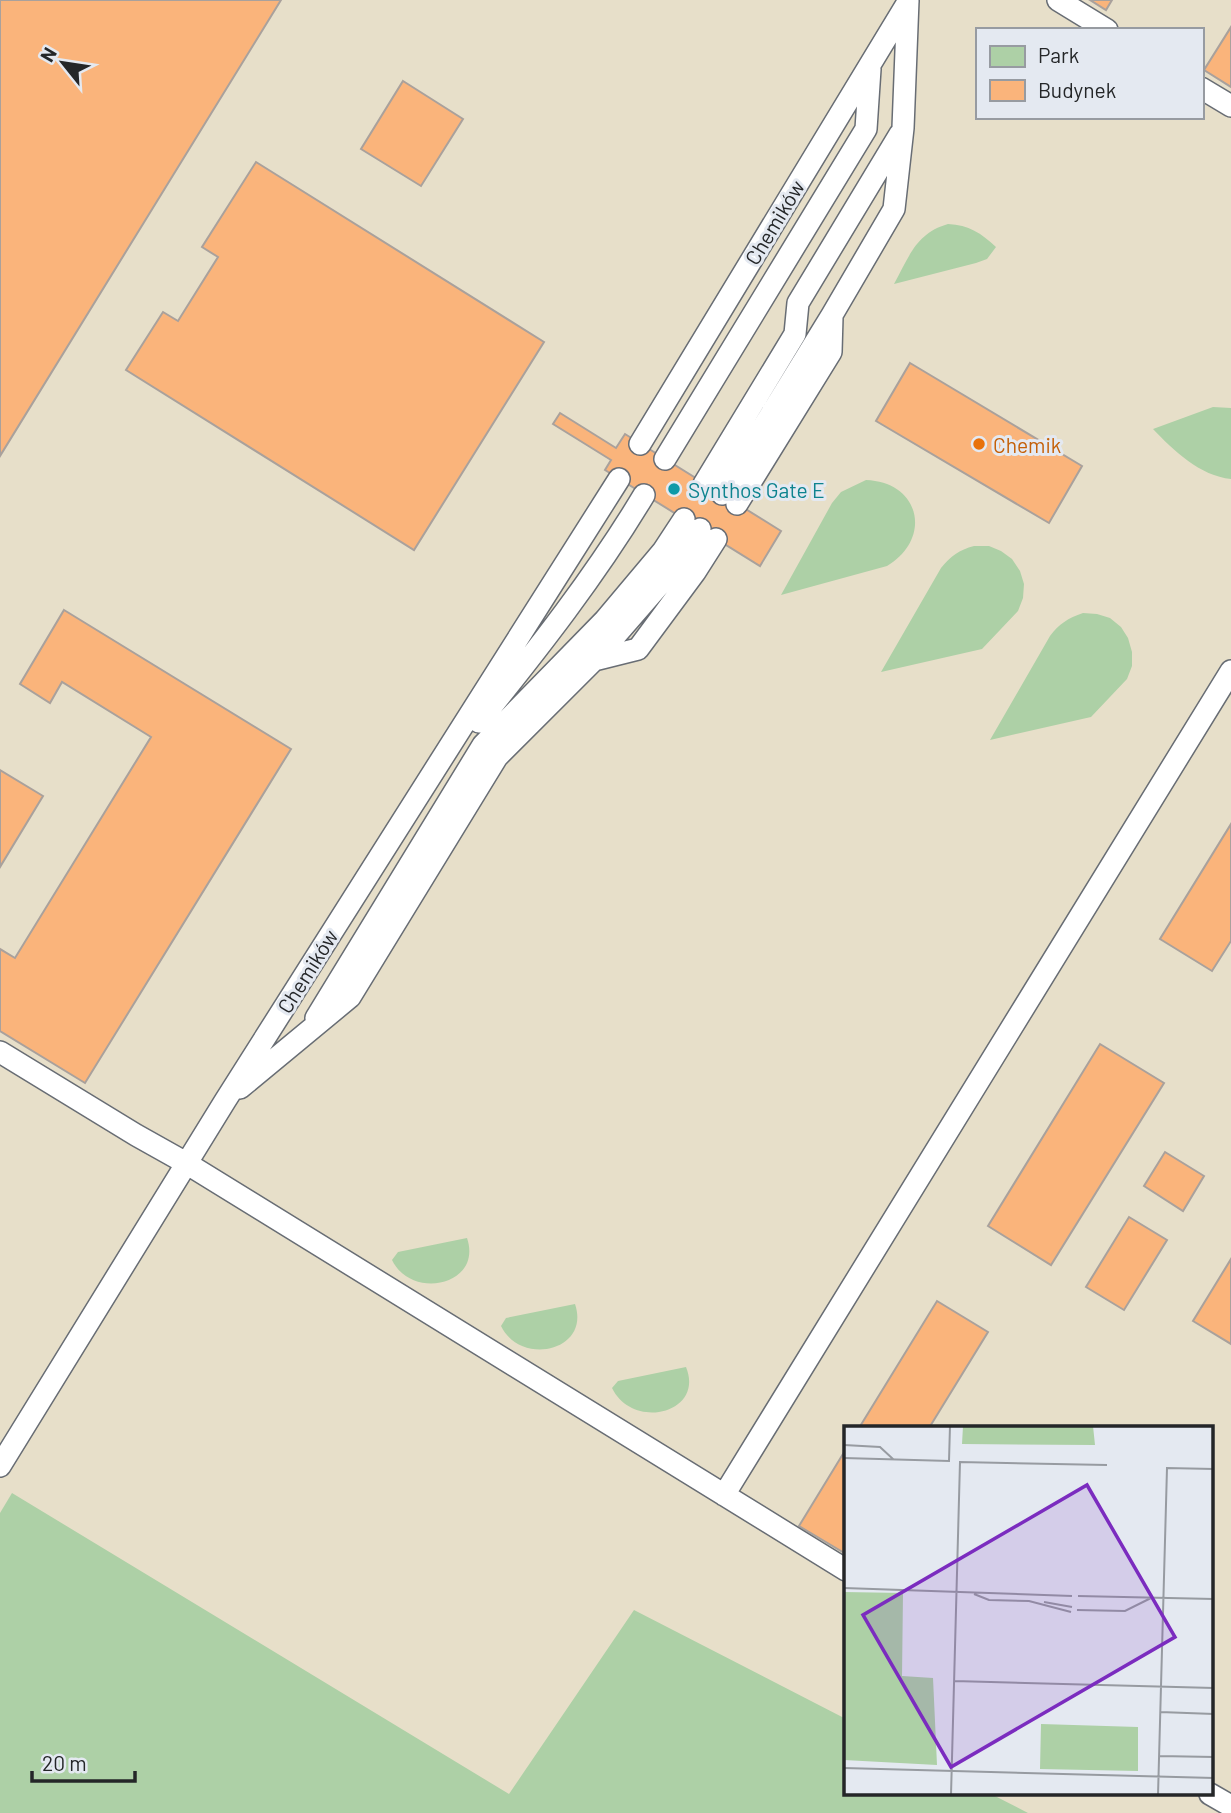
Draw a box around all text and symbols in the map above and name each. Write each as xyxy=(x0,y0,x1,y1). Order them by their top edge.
north arrow xyxy=(28,28,98,98)
legend xyxy=(976,28,1203,119)
text: Park xyxy=(1038,42,1079,67)
text: N xyxy=(35,43,61,65)
text: Budynek xyxy=(1038,77,1116,102)
street label: Chemików xyxy=(739,175,809,269)
place label: Chemik xyxy=(993,432,1061,457)
marker: Chemik xyxy=(971,436,987,452)
place label: Synthos Gate E xyxy=(688,477,825,502)
marker: Synthos Gate E xyxy=(666,481,682,497)
street label: Chemików xyxy=(272,925,342,1017)
inset map xyxy=(844,1426,1214,1796)
scale bar xyxy=(32,1740,135,1784)
text: 20 m xyxy=(42,1750,87,1775)

